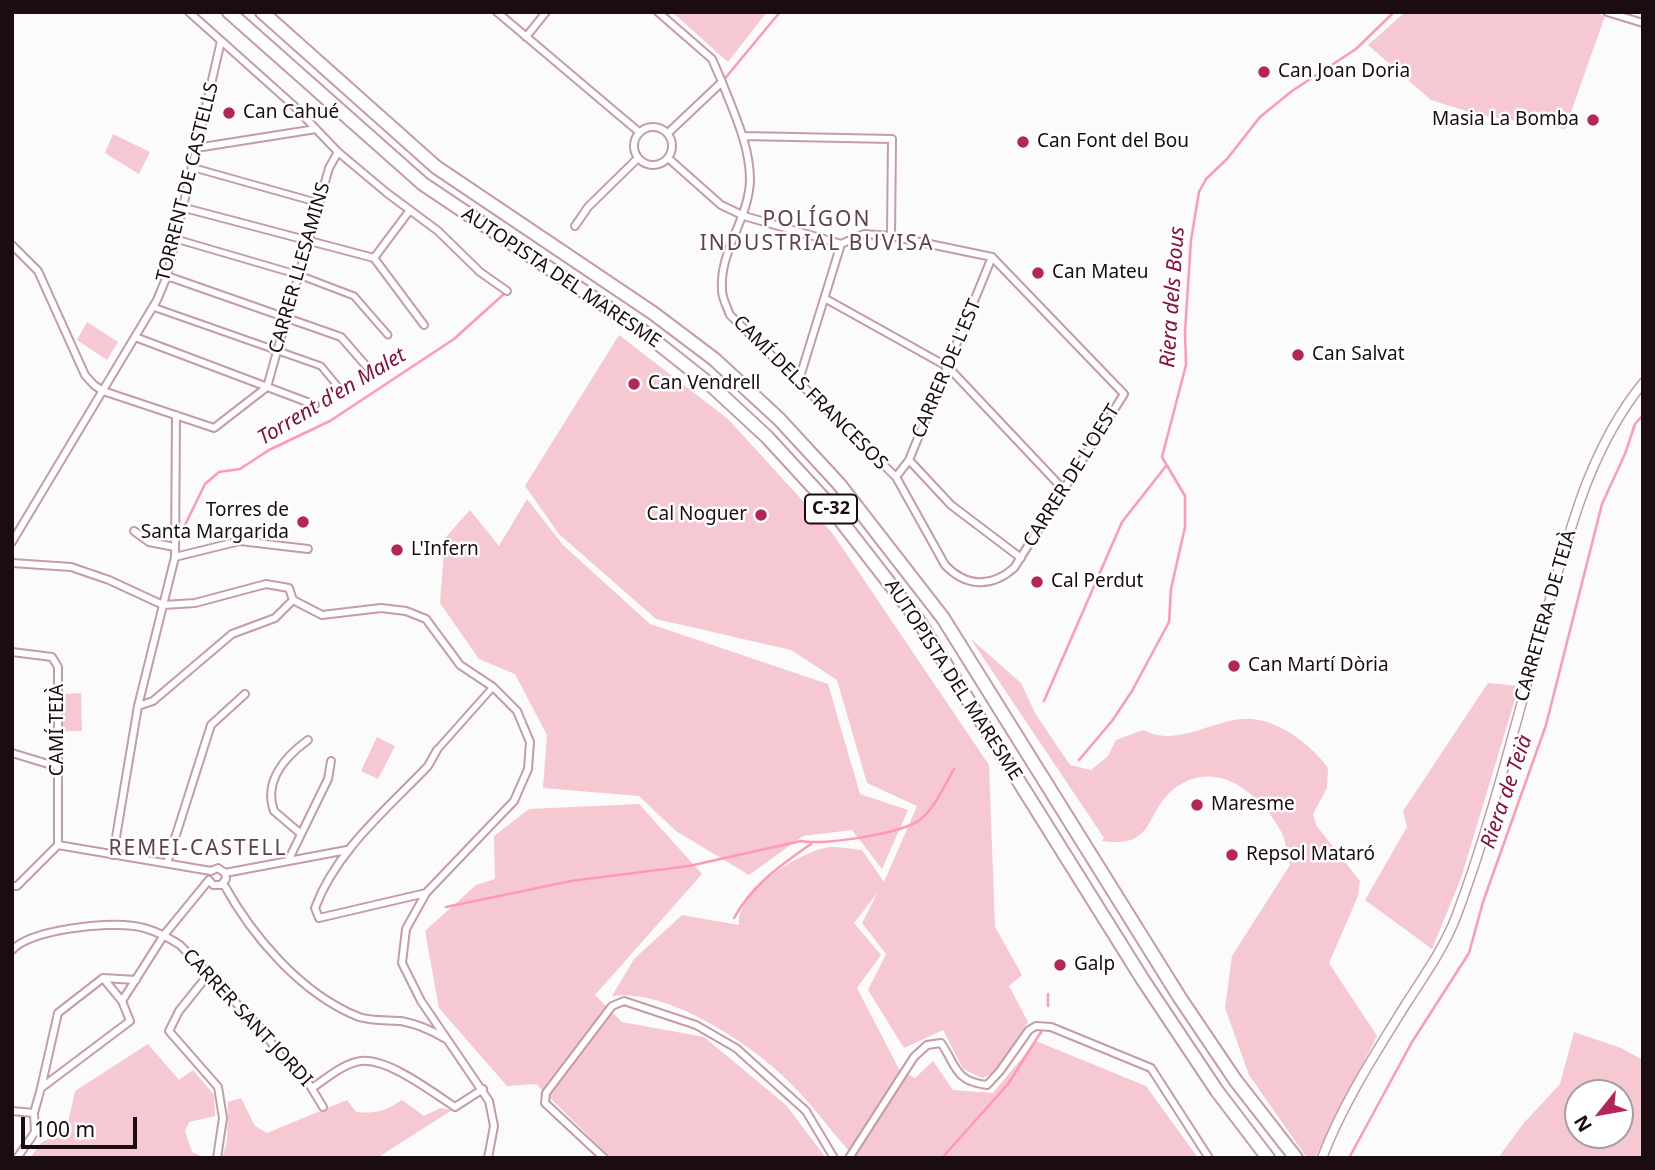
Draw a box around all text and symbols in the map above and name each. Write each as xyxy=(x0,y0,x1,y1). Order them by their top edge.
place label: Can Joan Doria xyxy=(1278,61,1410,83)
marker: Can Joan Doria xyxy=(1256,64,1272,80)
street label: TORRENT DE CASTELLS xyxy=(152,80,224,284)
place label: Can Cahué xyxy=(243,102,339,124)
marker: Can Cahué xyxy=(221,105,237,121)
place label: Masia La Bomba xyxy=(1432,109,1579,131)
marker: Masia La Bomba xyxy=(1585,112,1601,128)
place label: Can Font del Bou xyxy=(1037,131,1189,153)
marker: Can Font del Bou xyxy=(1015,134,1031,150)
street label: CARRER LLESAMINS xyxy=(265,180,335,356)
street label: AUTOPISTA DEL MARESME xyxy=(457,203,665,353)
district label: POLÍGON INDUSTRIAL BUVISA xyxy=(702,207,932,257)
water label: Riera dels Bous xyxy=(1155,226,1191,368)
place label: Can Mateu xyxy=(1052,262,1149,284)
marker: Can Mateu xyxy=(1030,265,1046,281)
street label: CARRER DE L'EST xyxy=(907,296,987,442)
street label: CAMÍ DELS FRANCESOS xyxy=(728,311,892,475)
water label: Torrent d'en Malet xyxy=(253,343,411,451)
place label: Can Salvat xyxy=(1312,344,1405,366)
marker: Can Salvat xyxy=(1290,347,1306,363)
place label: Can Vendrell xyxy=(648,373,760,395)
marker: Can Vendrell xyxy=(626,376,642,392)
street label: CARRER DE L'OEST xyxy=(1019,401,1125,551)
road number: C-32 xyxy=(805,494,857,524)
place label: Torres de Santa Margarida xyxy=(141,500,289,544)
place label: Cal Noguer xyxy=(647,504,747,526)
marker: Cal Noguer xyxy=(753,507,769,523)
marker: Torres de Santa Margarida xyxy=(295,514,311,530)
street label: CARRETERA DE TEIÀ xyxy=(1511,528,1581,704)
place label: L'Infern xyxy=(411,539,479,561)
marker: L'Infern xyxy=(389,542,405,558)
place label: Cal Perdut xyxy=(1051,571,1143,593)
marker: Cal Perdut xyxy=(1029,574,1045,590)
street label: AUTOPISTA DEL MARESME xyxy=(879,575,1027,785)
place label: Can Martí Dòria xyxy=(1248,655,1389,677)
marker: Can Martí Dòria xyxy=(1226,658,1242,674)
street label: CAMÍ TEIÀ xyxy=(47,684,69,776)
water label: Riera de Teià xyxy=(1476,732,1538,852)
place label: Maresme xyxy=(1211,794,1295,816)
marker: Maresme xyxy=(1189,797,1205,813)
district label: REMEI-CASTELL xyxy=(110,836,286,862)
place label: Repsol Mataró xyxy=(1246,844,1375,866)
marker: Repsol Mataró xyxy=(1224,847,1240,863)
street label: CARRER SANT JORDI xyxy=(177,944,317,1092)
place label: Galp xyxy=(1074,954,1115,976)
marker: Galp xyxy=(1052,957,1068,973)
north arrow xyxy=(1564,1079,1634,1149)
scale bar xyxy=(24,1104,140,1148)
text: N xyxy=(1568,1110,1598,1137)
text: 100 m xyxy=(34,1115,95,1143)

